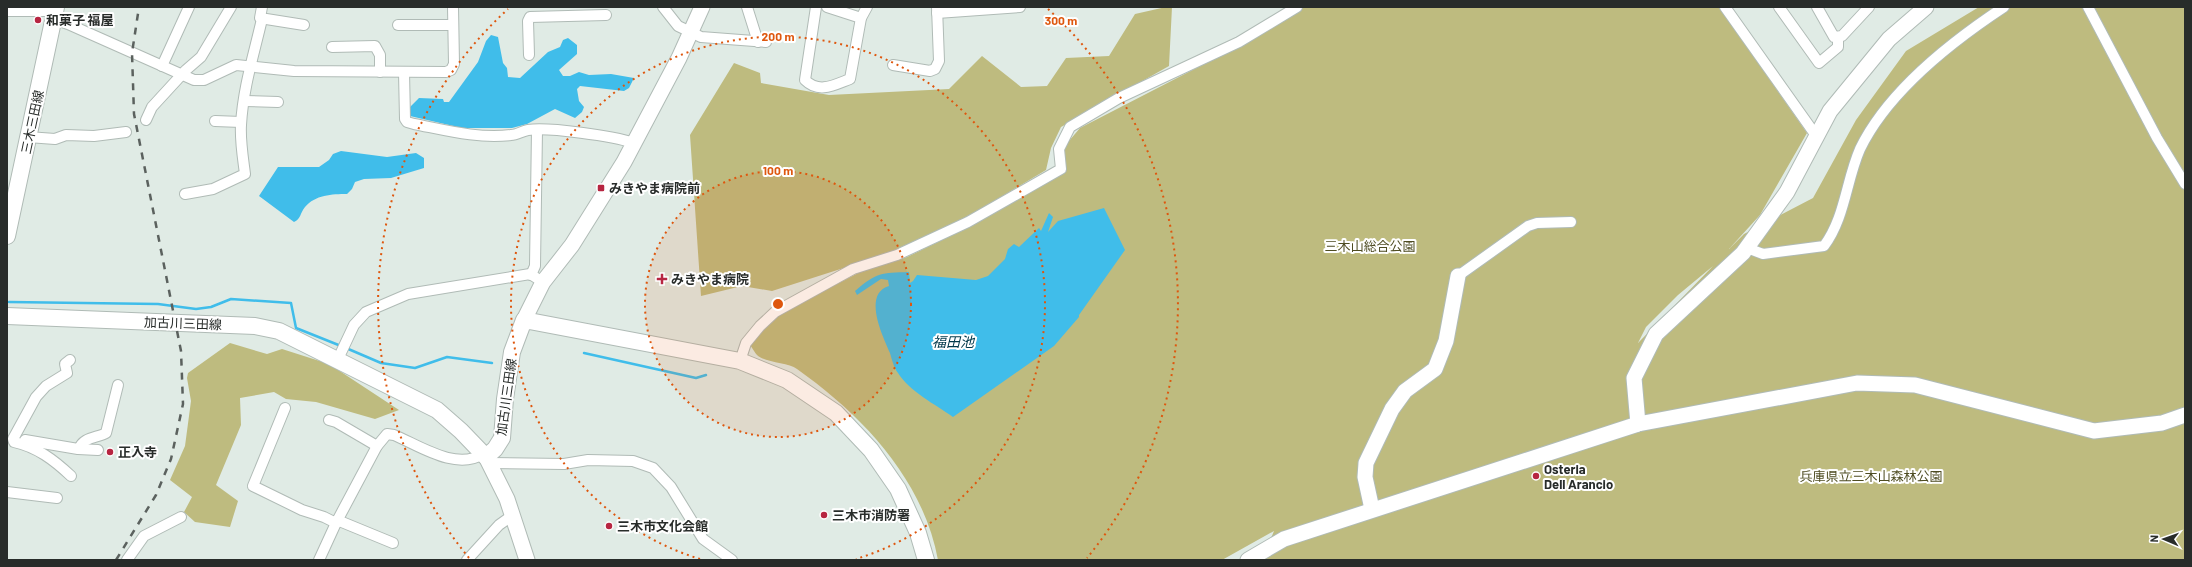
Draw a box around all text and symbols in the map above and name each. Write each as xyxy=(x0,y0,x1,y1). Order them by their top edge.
place label: 和菓子 福屋 xyxy=(46,12,114,28)
text: 300 m xyxy=(1045,13,1077,27)
marker: 和菓子 福屋 xyxy=(33,15,43,25)
text: 200 m xyxy=(762,29,794,43)
street label: 三木三田線 xyxy=(17,89,47,155)
text: 100 m xyxy=(763,163,793,177)
place label: みきやま病院前 xyxy=(609,180,700,196)
marker: みきやま病院前 xyxy=(596,183,606,193)
park label: 三木山総合公園 xyxy=(1324,238,1416,254)
place label: みきやま病院 xyxy=(671,271,749,287)
marker: みきやま病院 xyxy=(656,273,668,285)
centre of rings xyxy=(771,297,785,311)
street label: 加古川三田線 xyxy=(144,314,222,332)
water label: 福田池 xyxy=(932,333,976,350)
street label: 加古川三田線 xyxy=(493,357,519,437)
place label: 正入寺 xyxy=(118,444,157,460)
marker: 正入寺 xyxy=(105,447,115,457)
place label: Osteria Dell Arancio xyxy=(1544,461,1613,492)
park label: 兵庫県立三木山森林公園 xyxy=(1799,468,1943,484)
marker: Osteria Dell Arancio xyxy=(1531,471,1541,481)
place label: 三木市消防署 xyxy=(832,507,910,523)
marker: 三木市消防署 xyxy=(819,510,829,520)
place label: 三木市文化会館 xyxy=(617,518,708,534)
north arrow xyxy=(2144,519,2184,559)
marker: 三木市文化会館 xyxy=(604,521,614,531)
text: N xyxy=(2147,535,2160,543)

